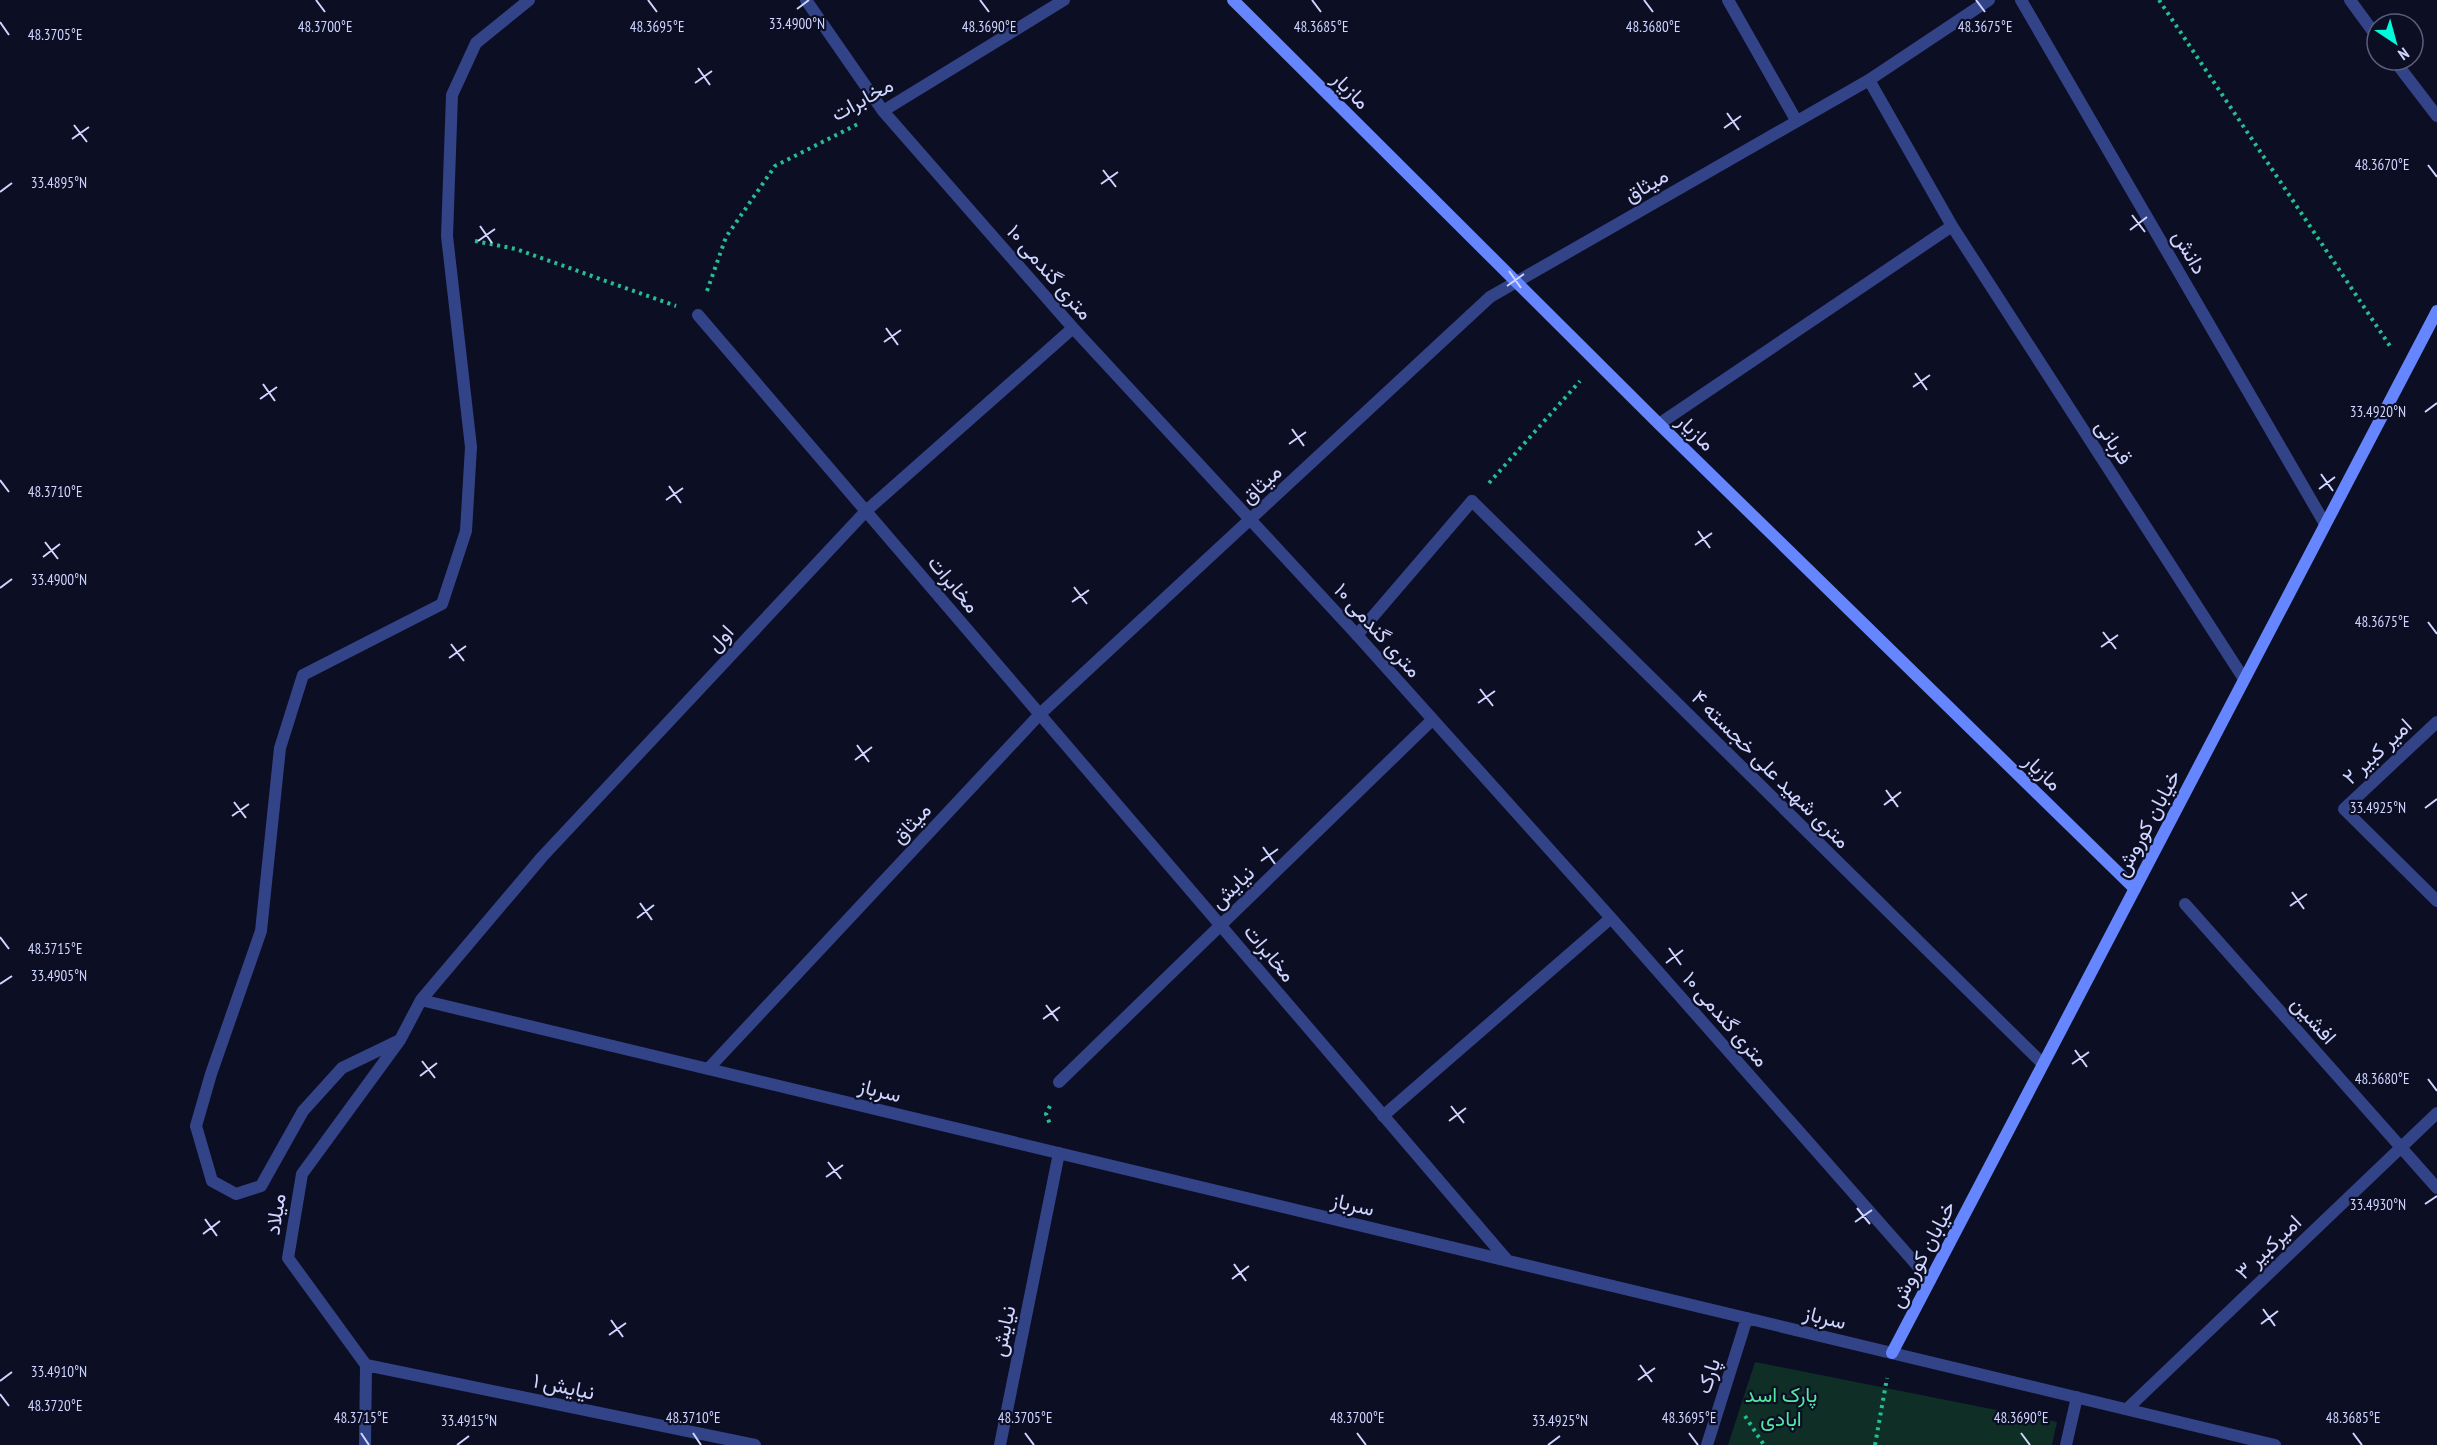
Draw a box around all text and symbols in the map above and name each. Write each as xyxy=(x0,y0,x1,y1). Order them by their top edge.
north arrow xyxy=(2365,12,2425,72)
text: 33.4900°N xyxy=(769,14,825,33)
text: 48.3700°E xyxy=(298,17,352,36)
text: 48.3695°E xyxy=(630,17,684,36)
text: 48.3690°E xyxy=(962,17,1016,36)
text: 48.3685°E xyxy=(1294,17,1348,36)
text: 48.3680°E xyxy=(1626,17,1680,36)
text: 48.3675°E xyxy=(1958,17,2012,36)
text: 48.3705°E xyxy=(28,25,82,44)
text: N xyxy=(2394,44,2413,65)
street label: مازیار xyxy=(1326,65,1376,115)
street label: مخابرات xyxy=(826,71,898,127)
text: 48.3670°E xyxy=(2355,155,2409,174)
street label: میثاق xyxy=(1619,162,1673,208)
text: 33.4895°N xyxy=(31,173,87,192)
street label: ۱۰ متری گندمی xyxy=(1001,219,1099,325)
street label: دانش xyxy=(2167,225,2213,279)
text: 33.4920°N xyxy=(2350,402,2406,421)
street label: مازیار xyxy=(1670,407,1721,457)
street label: قربانی xyxy=(2089,414,2139,470)
street label: میثاق xyxy=(1235,458,1287,510)
text: 48.3710°E xyxy=(28,482,82,501)
street label: مخابرات xyxy=(922,550,986,618)
text: 33.4900°N xyxy=(31,570,87,589)
street label: ۱۰ متری گندمی xyxy=(1328,577,1428,683)
text: 48.3675°E xyxy=(2355,612,2409,631)
street label: اول xyxy=(701,619,739,657)
street label: ۴ متری شهید علی خجسته xyxy=(1686,684,1856,854)
street label: امیر کبیر ۲ xyxy=(2337,712,2417,790)
street label: مازیار xyxy=(2017,747,2068,797)
street label: خیابان کوروش xyxy=(2108,765,2186,881)
street label: میثاق xyxy=(885,797,937,849)
text: 33.4925°N xyxy=(2350,798,2406,817)
street label: نیایش xyxy=(1204,859,1260,915)
street label: مخابرات xyxy=(1238,919,1302,987)
text: 48.3715°E xyxy=(28,939,82,958)
text: 33.4905°N xyxy=(31,966,87,985)
street label: ۱۰ متری گندمی xyxy=(1677,966,1775,1072)
street label: افشین xyxy=(2285,990,2343,1050)
text: 48.3680°E xyxy=(2355,1069,2409,1088)
street label: سرباز xyxy=(855,1071,904,1108)
street label: سرباز xyxy=(1328,1186,1377,1222)
street label: میلاد xyxy=(258,1191,292,1237)
text: 33.4930°N xyxy=(2350,1195,2406,1214)
street label: خیابان کوروش xyxy=(1883,1196,1961,1312)
street label: امیرکبیر ۳ xyxy=(2229,1209,2307,1285)
street label: سرباز xyxy=(1800,1298,1849,1335)
street label: نیایش xyxy=(984,1303,1022,1359)
street label: پارک xyxy=(1690,1355,1727,1397)
text: 33.4910°N xyxy=(31,1362,87,1381)
street label: نیایش ۱ xyxy=(531,1366,597,1406)
park label: پارک اسد ابادی xyxy=(1745,1381,1817,1432)
text: 48.3720°E xyxy=(28,1396,82,1415)
text: 48.3715°E xyxy=(334,1408,388,1427)
text: 48.3710°E xyxy=(666,1408,720,1427)
text: 48.3705°E xyxy=(998,1408,1052,1427)
text: 48.3700°E xyxy=(1330,1408,1384,1427)
text: 48.3695°E xyxy=(1662,1408,1716,1427)
text: 48.3690°E xyxy=(1994,1408,2048,1427)
text: 48.3685°E xyxy=(2326,1408,2380,1427)
text: 33.4915°N xyxy=(441,1411,497,1430)
text: 33.4925°N xyxy=(1532,1411,1588,1430)

